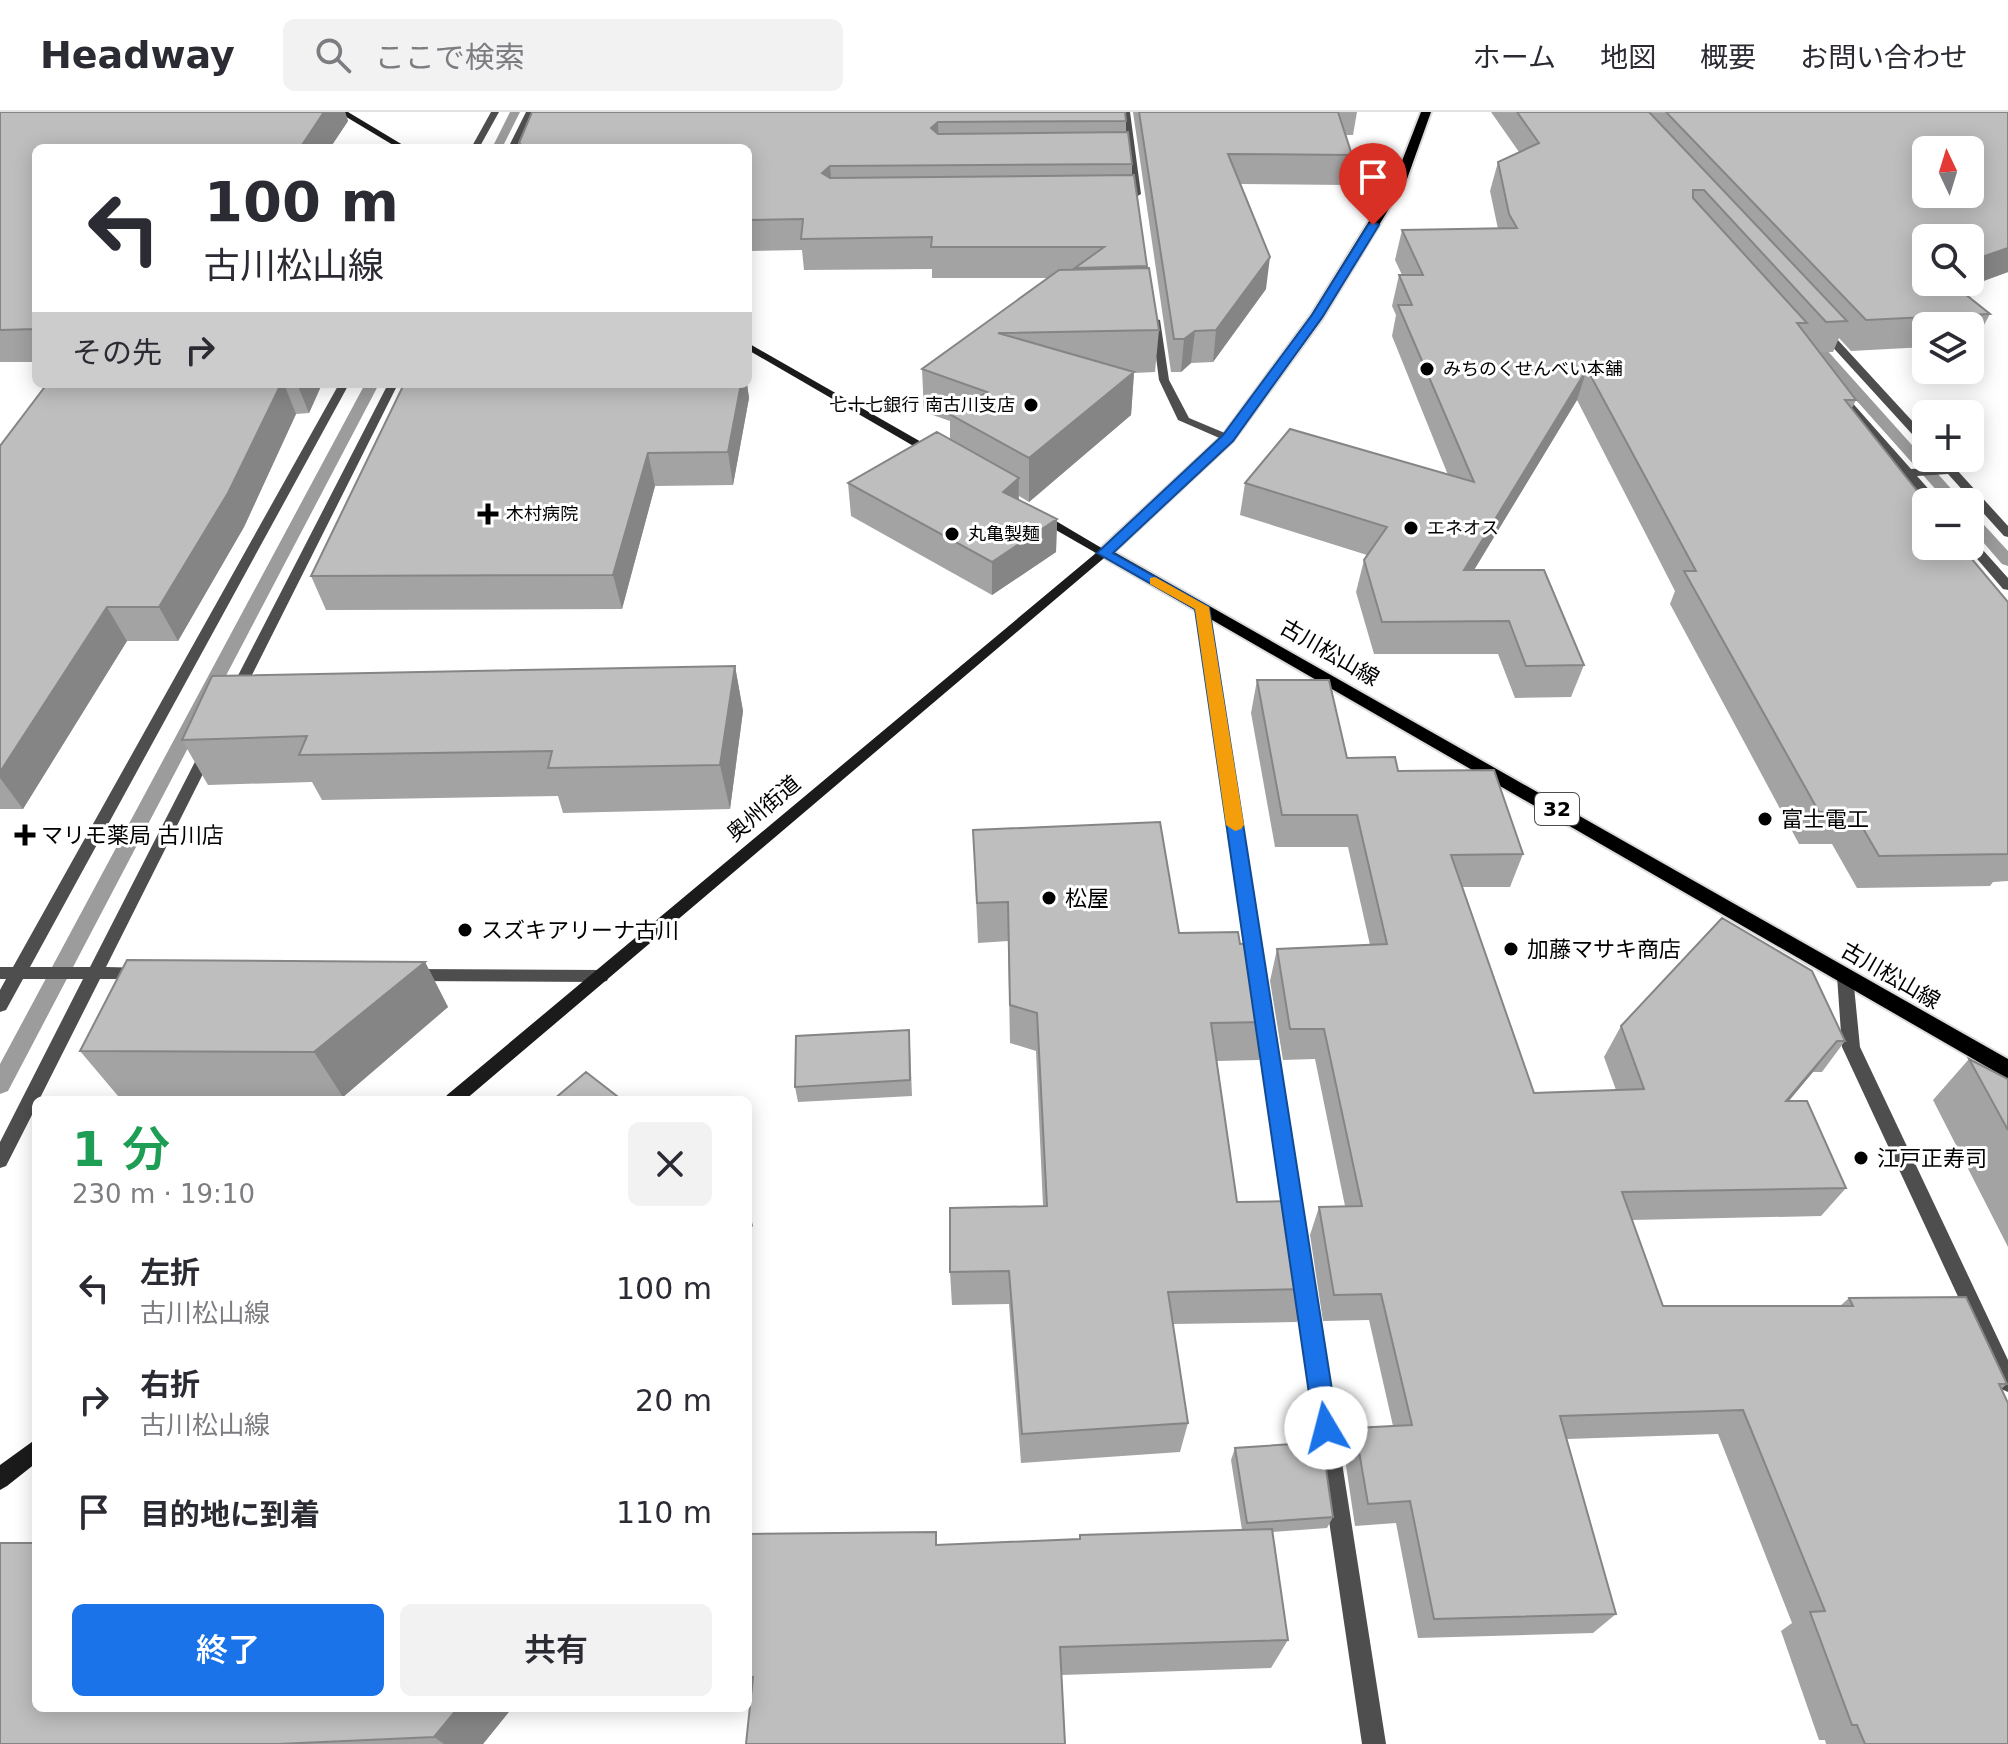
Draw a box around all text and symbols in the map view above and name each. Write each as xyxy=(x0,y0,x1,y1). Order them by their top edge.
search box xyxy=(283,19,843,91)
text: Headway xyxy=(40,33,235,77)
icon: search xyxy=(311,33,355,77)
text: ここで検索 xyxy=(375,40,525,75)
text: ホーム xyxy=(1473,41,1556,74)
text: 地図 xyxy=(1600,41,1656,74)
text: 概要 xyxy=(1700,41,1756,74)
text: お問い合わせ xyxy=(1800,41,1968,74)
north arrow xyxy=(1912,136,1984,208)
map controls xyxy=(1912,136,1984,560)
pin xyxy=(1339,143,1407,225)
icon: arrive xyxy=(1351,155,1395,199)
text: 100 m xyxy=(204,169,399,234)
icon: left xyxy=(72,176,176,280)
button: search xyxy=(1912,224,1984,296)
text: 古川松山線 xyxy=(204,245,384,286)
button: layers xyxy=(1912,312,1984,384)
icon: right xyxy=(178,328,222,372)
text: その先 xyxy=(72,335,162,370)
place label: みちのくせんべい本舗 xyxy=(1443,358,1623,379)
marker: みちのくせんべい本舗 xyxy=(1418,360,1436,378)
place label: 七十七銀行 南古川支店 xyxy=(829,394,1015,415)
marker: 七十七銀行 南古川支店 xyxy=(1022,396,1040,414)
button: + xyxy=(1912,400,1984,472)
button: − xyxy=(1912,488,1984,560)
marker: 木村病院 xyxy=(477,503,499,525)
place label: 木村病院 xyxy=(506,503,578,524)
place label: エネオス xyxy=(1427,517,1499,538)
marker: エネオス xyxy=(1402,519,1420,537)
place label: 丸亀製麺 xyxy=(968,523,1040,544)
marker: 丸亀製麺 xyxy=(943,525,961,543)
street label: 古川松山線 xyxy=(1276,614,1384,691)
street label: 奥州街道 xyxy=(722,771,805,846)
road number: 32 xyxy=(1535,793,1579,825)
place label: 富士電工 xyxy=(1781,807,1869,832)
marker: 富士電工 xyxy=(1756,810,1774,828)
place label: マリモ薬局 古川店 xyxy=(41,823,224,848)
marker: マリモ薬局 古川店 xyxy=(16,826,34,844)
place label: 松屋 xyxy=(1065,886,1109,911)
marker: 松屋 xyxy=(1040,889,1058,907)
place label: スズキアリーナ古川 xyxy=(481,918,679,943)
marker: スズキアリーナ古川 xyxy=(456,921,474,939)
place label: 加藤マサキ商店 xyxy=(1527,937,1681,962)
street label: 古川松山線 xyxy=(1837,937,1945,1014)
marker: 加藤マサキ商店 xyxy=(1502,940,1520,958)
text: 1 分 xyxy=(72,1121,170,1177)
button: close xyxy=(628,1122,712,1206)
place label: 江戸正寿司 xyxy=(1877,1146,1987,1171)
marker: 江戸正寿司 xyxy=(1852,1149,1870,1167)
text: 230 m · 19:10 xyxy=(72,1179,255,1209)
text: 左折 xyxy=(140,1255,200,1290)
icon: left xyxy=(72,1266,116,1310)
text: 100 m xyxy=(616,1271,712,1306)
text: 古川松山線 xyxy=(140,1298,270,1328)
text: 右折 xyxy=(140,1367,200,1402)
icon: right xyxy=(72,1378,116,1422)
text: 20 m xyxy=(635,1383,712,1418)
position arrow xyxy=(1284,1386,1368,1470)
text: 古川松山線 xyxy=(140,1410,270,1440)
icon: arrive xyxy=(72,1490,116,1534)
text: 110 m xyxy=(616,1495,712,1530)
text: 目的地に到着 xyxy=(140,1497,320,1532)
button: 終了 xyxy=(72,1604,384,1696)
button: 共有 xyxy=(400,1604,712,1696)

